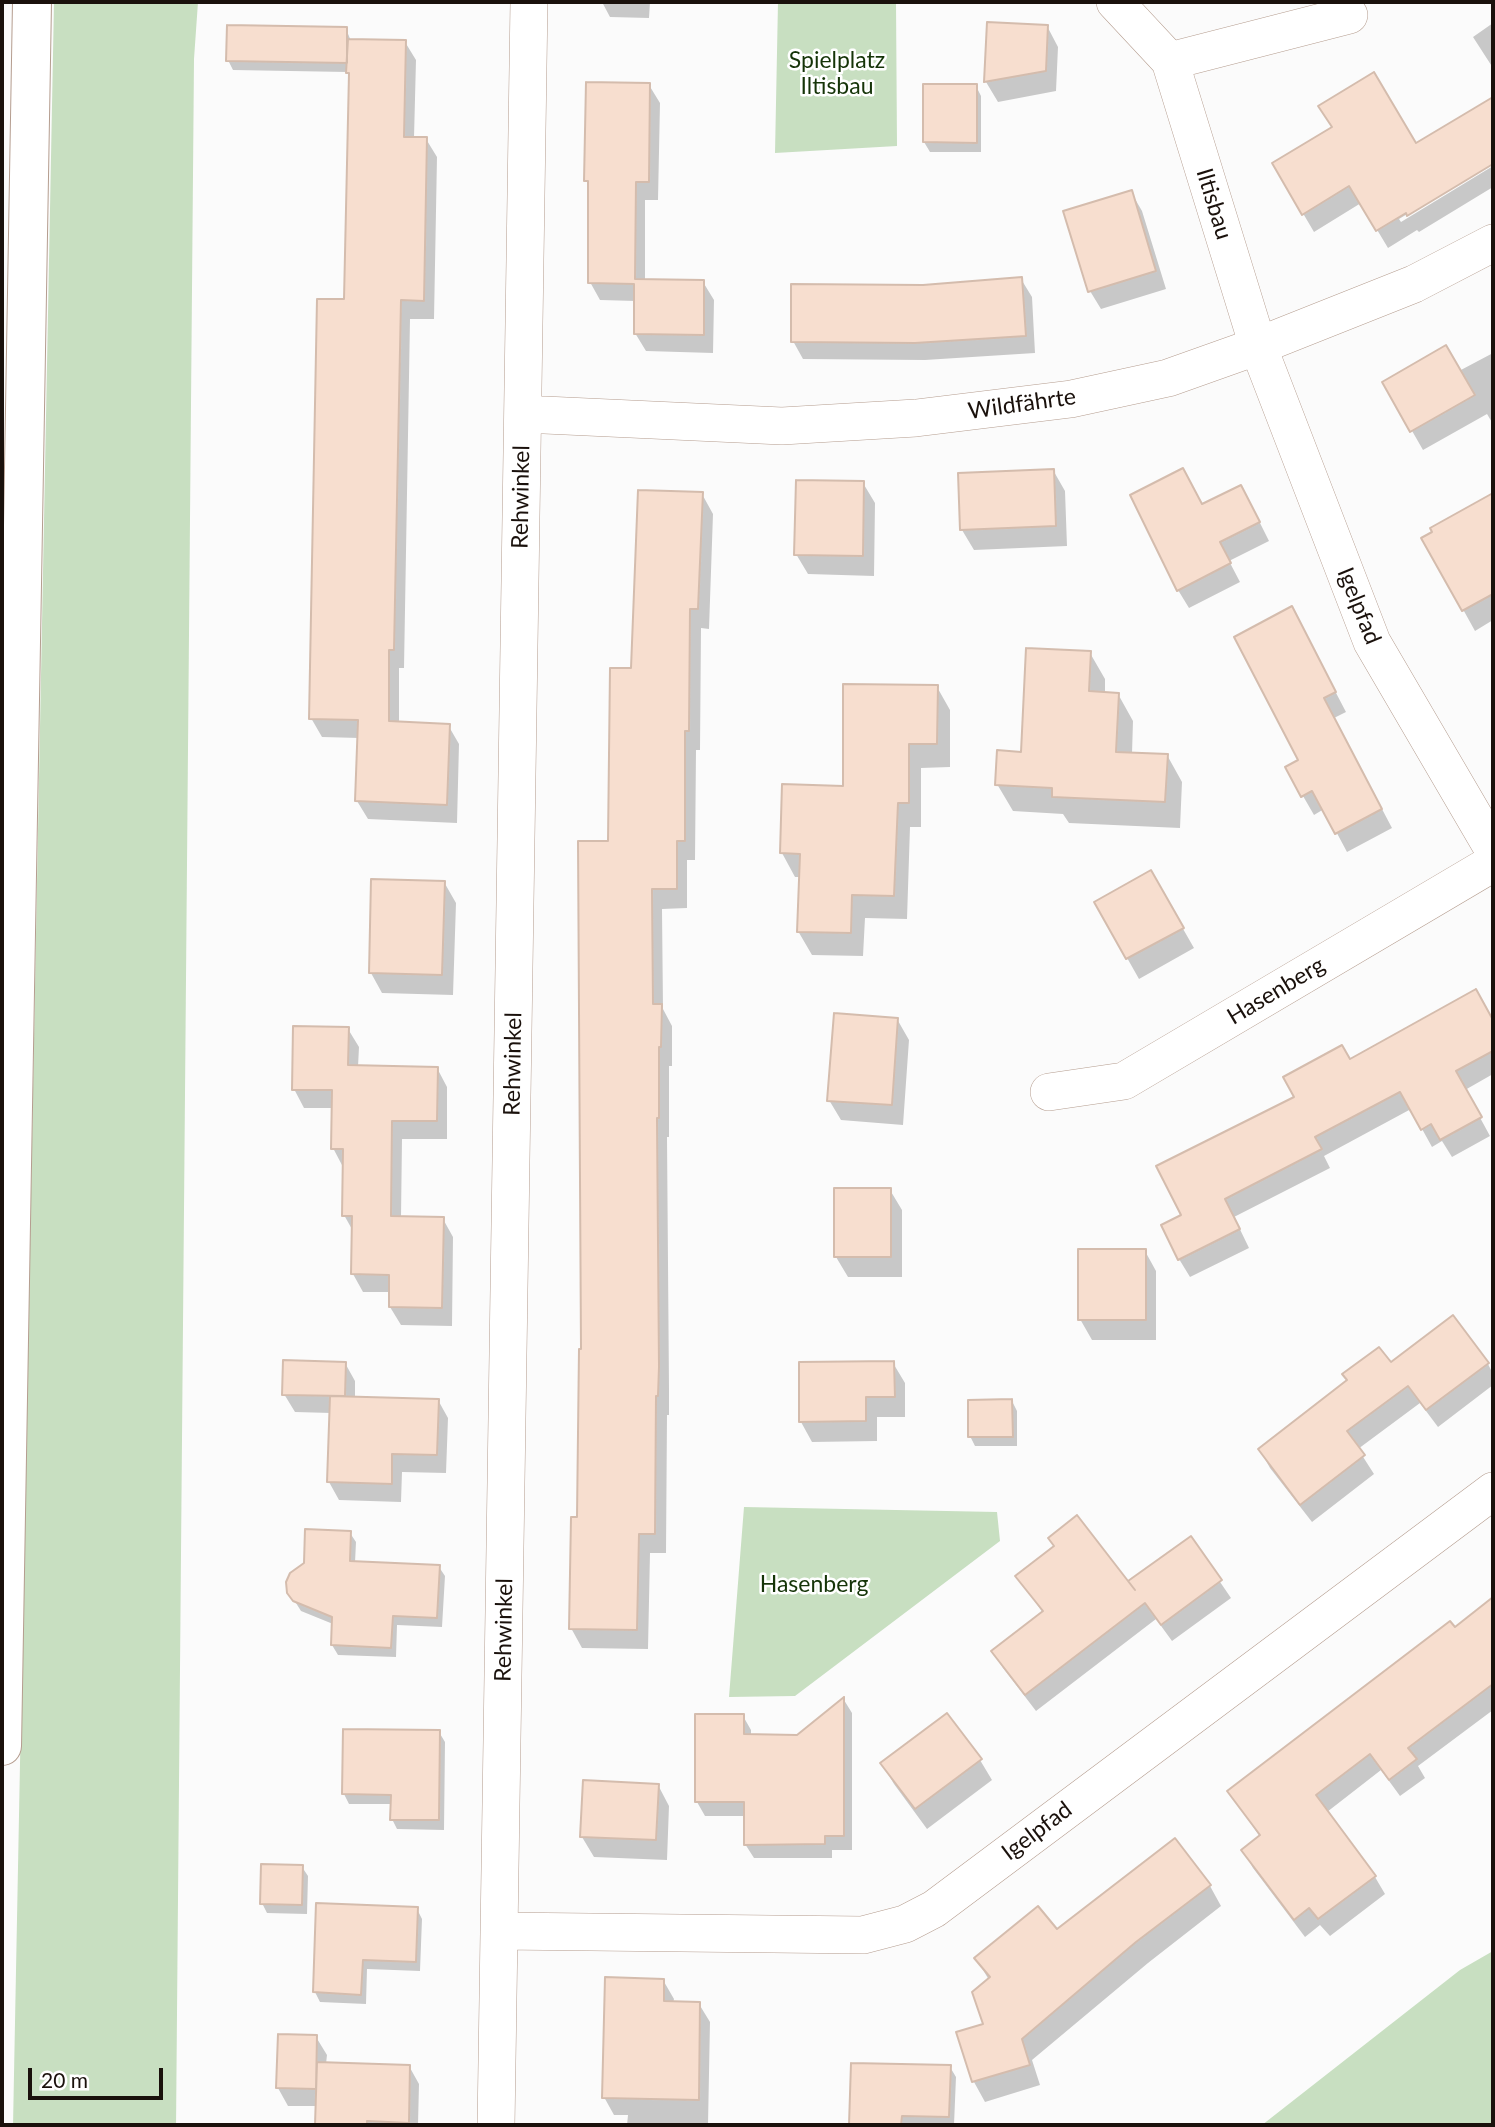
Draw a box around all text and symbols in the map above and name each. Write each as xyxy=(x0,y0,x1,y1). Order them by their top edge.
park label: Spielplatz Iltisbau xyxy=(789,47,885,101)
street label: Iltisbau xyxy=(1190,165,1238,243)
street label: Wildfährte xyxy=(966,383,1078,425)
street label: Rehwinkel xyxy=(506,445,536,549)
street label: Igelpfad xyxy=(1331,564,1387,648)
street label: Hasenberg xyxy=(1222,951,1330,1031)
street label: Rehwinkel xyxy=(498,1012,528,1116)
park label: Hasenberg xyxy=(760,1571,868,1599)
street label: Rehwinkel xyxy=(489,1578,519,1682)
street label: Igelpfad xyxy=(997,1796,1077,1866)
scale bar xyxy=(32,2054,166,2098)
text: 20 m xyxy=(41,2067,88,2092)

